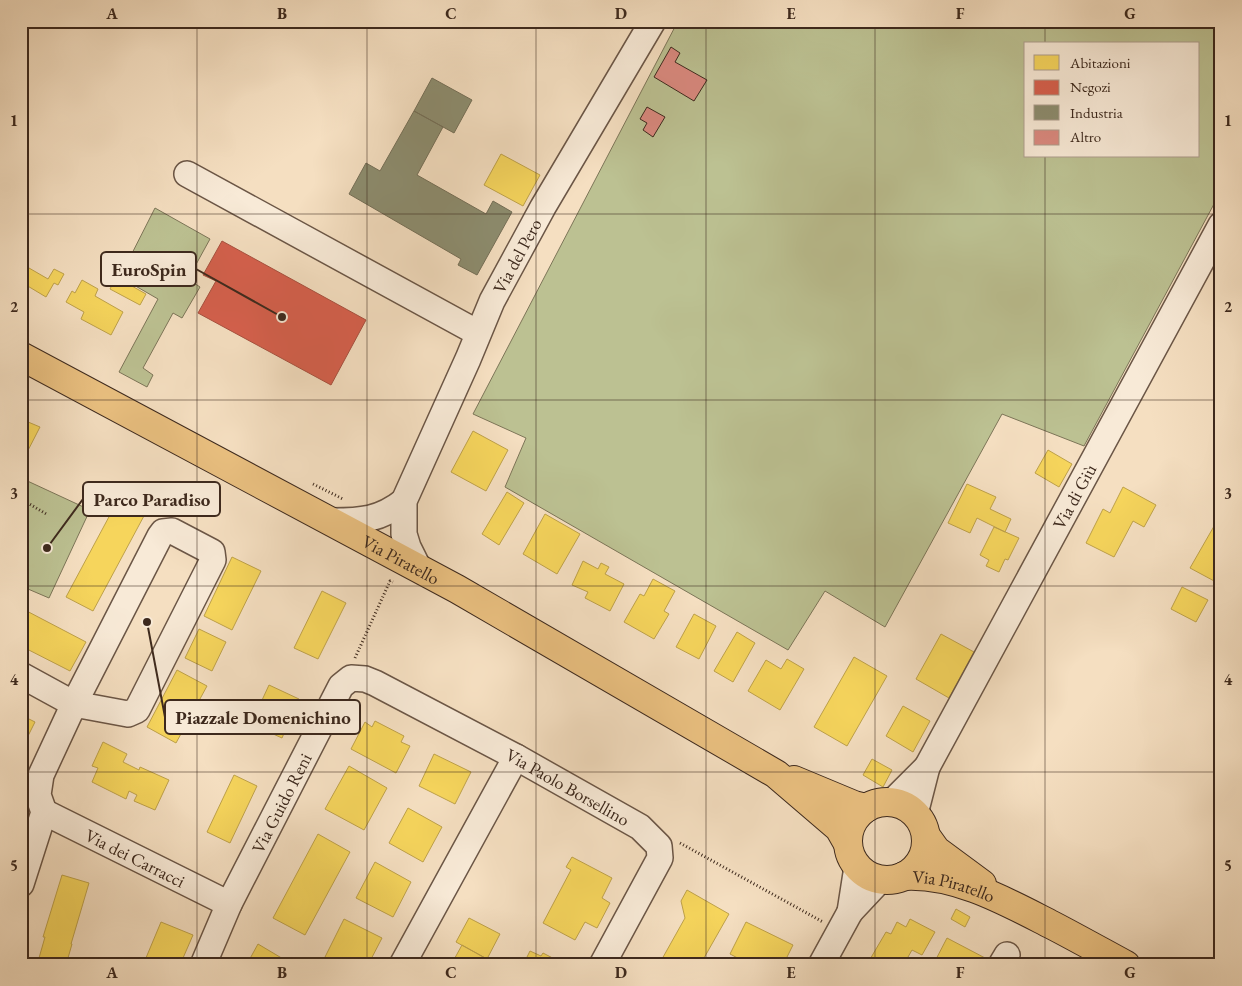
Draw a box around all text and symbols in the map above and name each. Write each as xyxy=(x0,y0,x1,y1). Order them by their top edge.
text: A xyxy=(105,3,118,24)
text: B xyxy=(277,3,287,24)
text: C xyxy=(445,3,457,24)
text: D xyxy=(615,3,627,24)
text: E xyxy=(786,3,796,24)
text: F xyxy=(956,3,965,24)
text: G xyxy=(1124,3,1136,24)
legend xyxy=(1024,42,1200,158)
text: Abitazioni xyxy=(1069,53,1131,72)
text: Negozi xyxy=(1070,77,1111,96)
text: Industria xyxy=(1070,103,1123,122)
text: 1 xyxy=(10,110,18,131)
text: 1 xyxy=(1224,110,1232,131)
text: Altro xyxy=(1069,127,1101,146)
street label: Via del Pero xyxy=(487,214,546,297)
callout: EuroSpin xyxy=(101,252,196,286)
text: EuroSpin xyxy=(112,257,187,282)
text: 2 xyxy=(10,296,19,317)
text: 2 xyxy=(1224,296,1233,317)
street label: Via di Giù xyxy=(1047,459,1101,533)
callout: Parco Paradiso xyxy=(83,482,220,516)
text: 3 xyxy=(10,483,18,504)
text: 3 xyxy=(1224,483,1232,504)
text: Parco Paradiso xyxy=(94,487,211,512)
street label: Via Piratello xyxy=(358,529,444,589)
text: 4 xyxy=(10,669,19,690)
text: 4 xyxy=(1224,669,1233,690)
callout: Piazzale Domenichino xyxy=(165,700,360,734)
text: Piazzale Domenichino xyxy=(175,705,351,730)
street label: Via Paolo Borsellino xyxy=(502,742,634,830)
street label: Via Guido Reni xyxy=(246,748,316,857)
street label: Via dei Carracci xyxy=(81,823,190,892)
text: 5 xyxy=(10,855,18,876)
text: 5 xyxy=(1224,855,1232,876)
street label: Via Piratello xyxy=(912,864,999,907)
text: A xyxy=(105,962,118,983)
text: B xyxy=(277,962,287,983)
text: C xyxy=(445,962,457,983)
text: D xyxy=(615,962,627,983)
text: E xyxy=(786,962,796,983)
text: F xyxy=(956,962,965,983)
text: G xyxy=(1124,962,1136,983)

